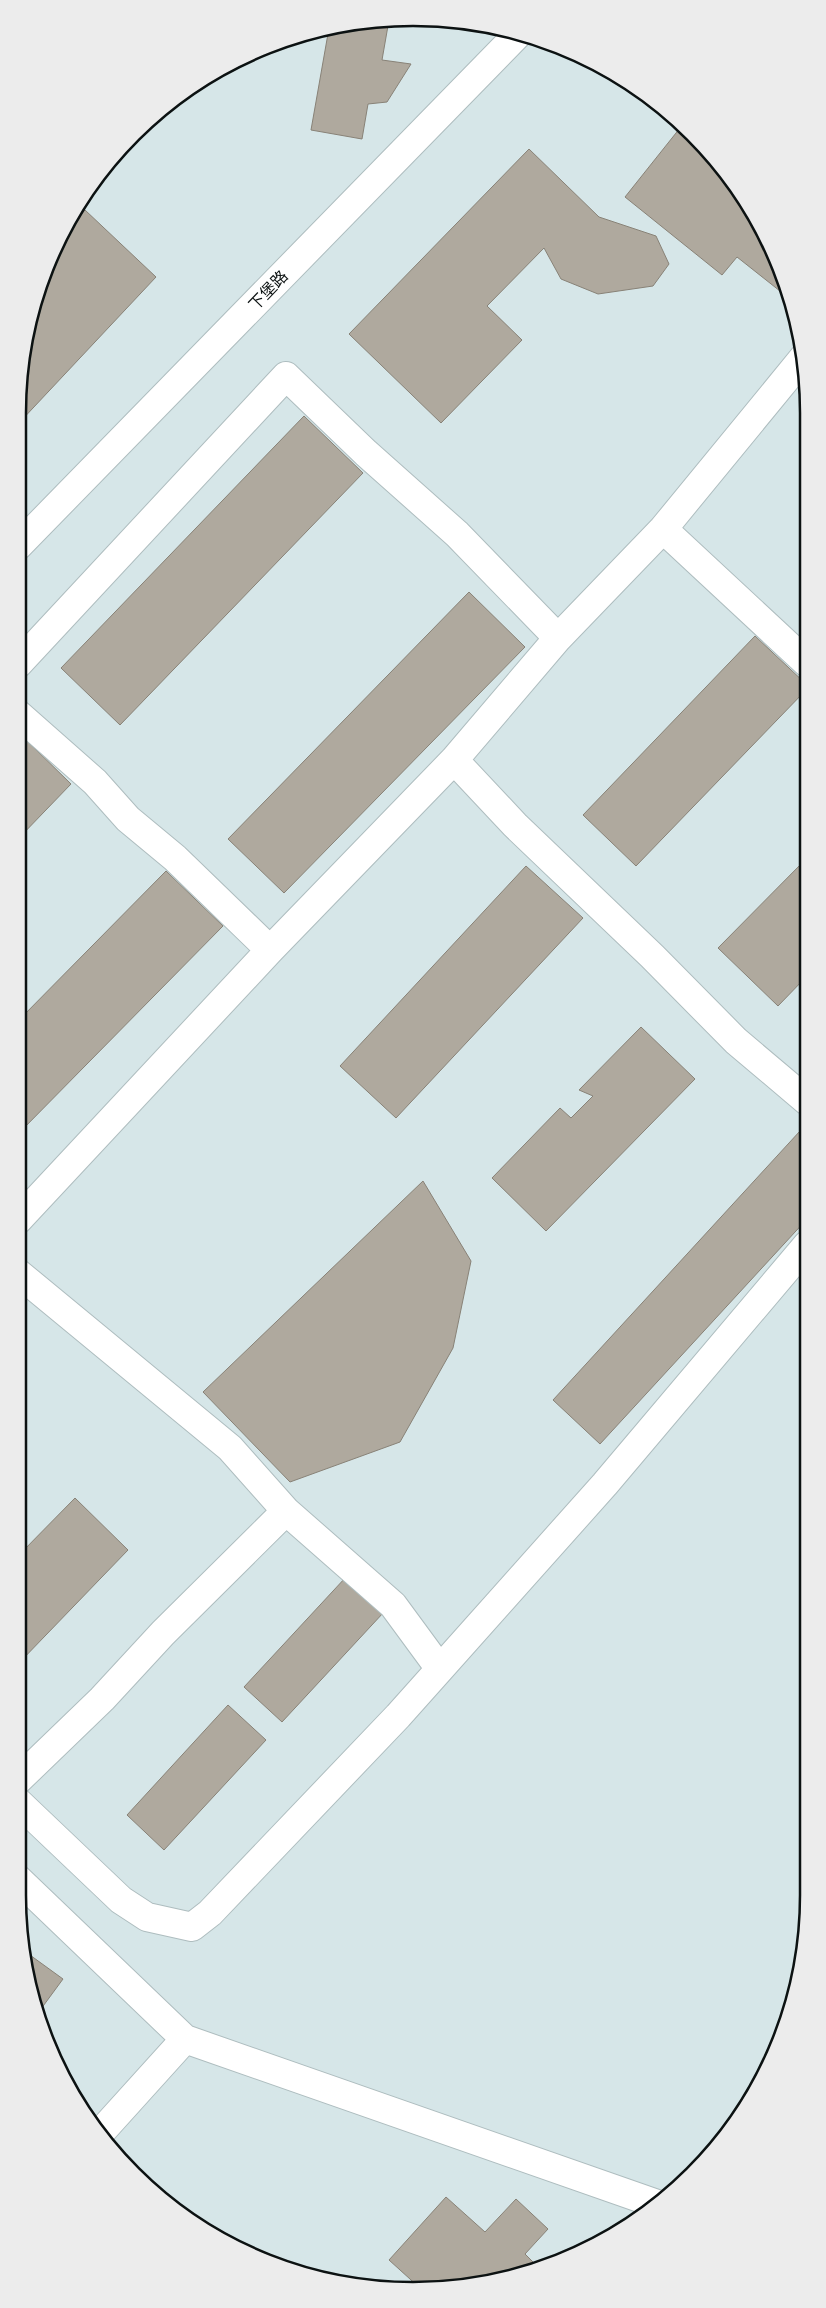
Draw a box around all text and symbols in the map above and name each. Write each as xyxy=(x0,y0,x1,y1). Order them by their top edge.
street label: 下堡路 xyxy=(244,266,293,316)

